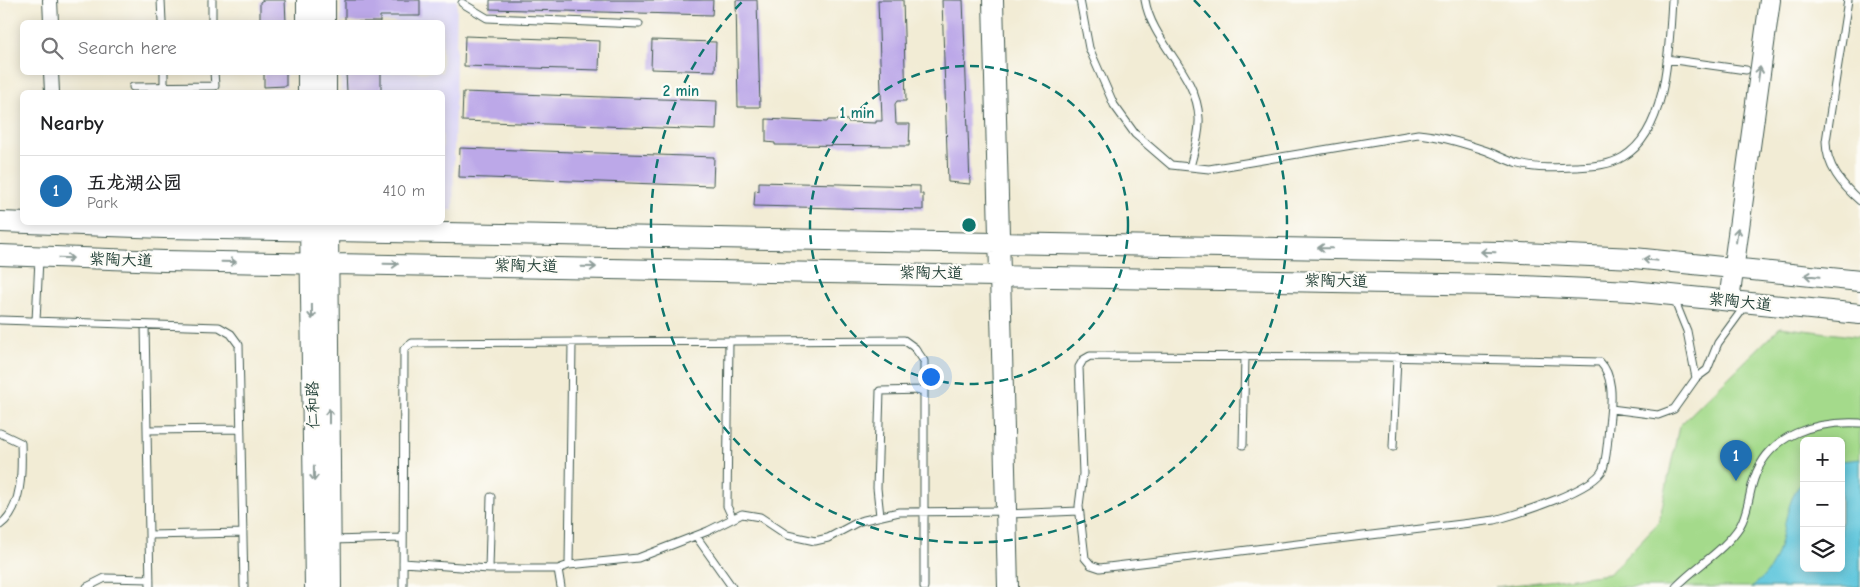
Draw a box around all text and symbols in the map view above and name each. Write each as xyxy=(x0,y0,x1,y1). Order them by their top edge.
search box xyxy=(20,20,445,75)
icon: search xyxy=(38,34,66,62)
text: Search here xyxy=(78,37,177,59)
one-way arrow xyxy=(1754,66,1764,82)
text: 2 min xyxy=(663,82,699,100)
text: 1 min xyxy=(840,104,874,122)
text: Nearby xyxy=(40,111,104,135)
text: 五龙湖公园 xyxy=(87,172,182,194)
text: 1 xyxy=(53,182,59,200)
text: 410 m xyxy=(383,182,425,200)
text: Park xyxy=(87,194,118,212)
centre of rings xyxy=(960,216,978,234)
one-way arrow xyxy=(1732,227,1742,243)
one-way arrow xyxy=(1317,243,1334,253)
one-way arrow xyxy=(1480,247,1496,257)
street label: 紫陶大道 xyxy=(89,250,153,270)
one-way arrow xyxy=(58,253,74,263)
one-way arrow xyxy=(1642,255,1658,264)
street label: 紫陶大道 xyxy=(494,256,558,276)
one-way arrow xyxy=(220,257,236,267)
one-way arrow xyxy=(382,259,399,269)
one-way arrow xyxy=(580,262,596,272)
street label: 紫陶大道 xyxy=(899,263,963,283)
street label: 紫陶大道 xyxy=(1304,271,1368,291)
one-way arrow xyxy=(1804,271,1820,281)
street label: 紫陶大道 xyxy=(1707,290,1773,314)
one-way arrow xyxy=(307,303,316,319)
your location xyxy=(918,364,944,390)
street label: 仁和路 xyxy=(304,381,322,429)
one-way arrow xyxy=(324,408,334,424)
map controls xyxy=(1800,437,1845,572)
button: + xyxy=(1800,437,1845,482)
pin: 1 xyxy=(1720,440,1752,481)
one-way arrow xyxy=(309,466,319,482)
button: − xyxy=(1800,482,1845,527)
button: layers xyxy=(1800,527,1845,572)

